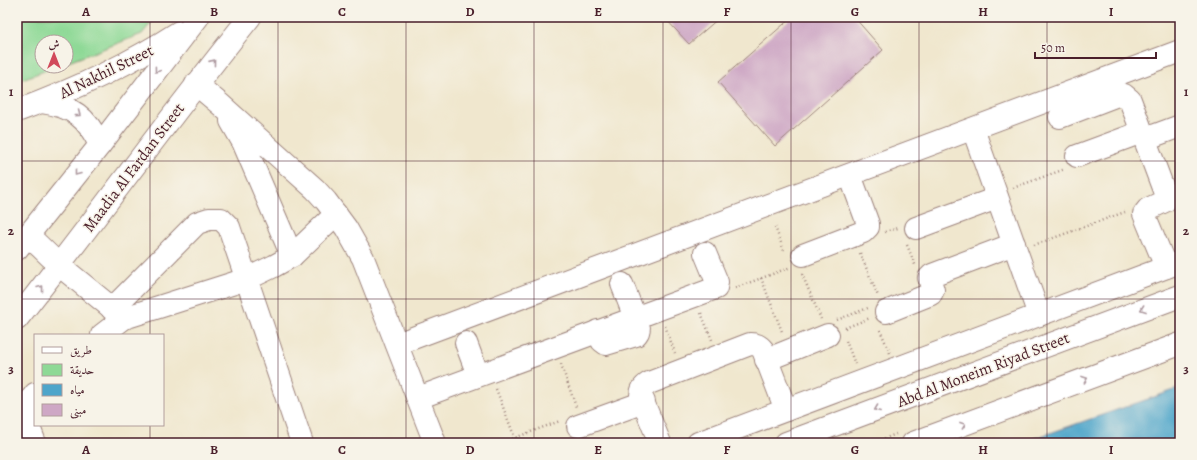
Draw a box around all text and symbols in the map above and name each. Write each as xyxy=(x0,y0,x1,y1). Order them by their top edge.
text: A xyxy=(81,3,91,20)
text: B xyxy=(210,3,218,20)
text: C xyxy=(338,3,346,20)
text: D xyxy=(465,3,475,20)
text: E xyxy=(594,3,602,20)
text: F xyxy=(724,3,731,20)
text: G xyxy=(851,3,859,20)
text: H xyxy=(978,3,988,20)
text: I xyxy=(1109,3,1114,20)
north arrow xyxy=(34,34,74,74)
scale bar xyxy=(1035,34,1156,60)
text: ش xyxy=(49,37,60,52)
street label: Al Nakhil Street xyxy=(55,40,157,105)
text: 50 m xyxy=(1041,40,1065,56)
one-way arrow xyxy=(209,60,216,67)
one-way arrow xyxy=(155,66,162,73)
text: 1 xyxy=(9,83,14,100)
text: 1 xyxy=(1184,83,1189,100)
street label: Maadia Al Fardan Street xyxy=(78,99,190,237)
one-way arrow xyxy=(73,110,80,117)
one-way arrow xyxy=(75,169,82,176)
text: 2 xyxy=(8,222,15,239)
text: 2 xyxy=(1183,222,1190,239)
one-way arrow xyxy=(36,286,43,293)
one-way arrow xyxy=(1140,305,1147,313)
street label: Abd Al Moneim Riyad Street xyxy=(893,327,1073,413)
legend xyxy=(34,334,164,426)
text: طريق xyxy=(70,342,92,358)
text: 3 xyxy=(8,360,14,377)
text: 3 xyxy=(1183,360,1189,377)
text: حديقة xyxy=(70,362,94,378)
one-way arrow xyxy=(1081,376,1088,384)
text: مياه xyxy=(70,382,85,398)
text: مبنى xyxy=(70,402,86,419)
one-way arrow xyxy=(874,404,881,412)
one-way arrow xyxy=(959,421,966,429)
text: A xyxy=(81,441,91,458)
text: B xyxy=(210,441,218,458)
text: C xyxy=(338,441,346,458)
text: D xyxy=(465,441,475,458)
text: E xyxy=(594,441,602,458)
text: F xyxy=(724,441,731,458)
text: G xyxy=(851,441,859,458)
text: H xyxy=(978,441,988,458)
text: I xyxy=(1109,441,1114,458)

